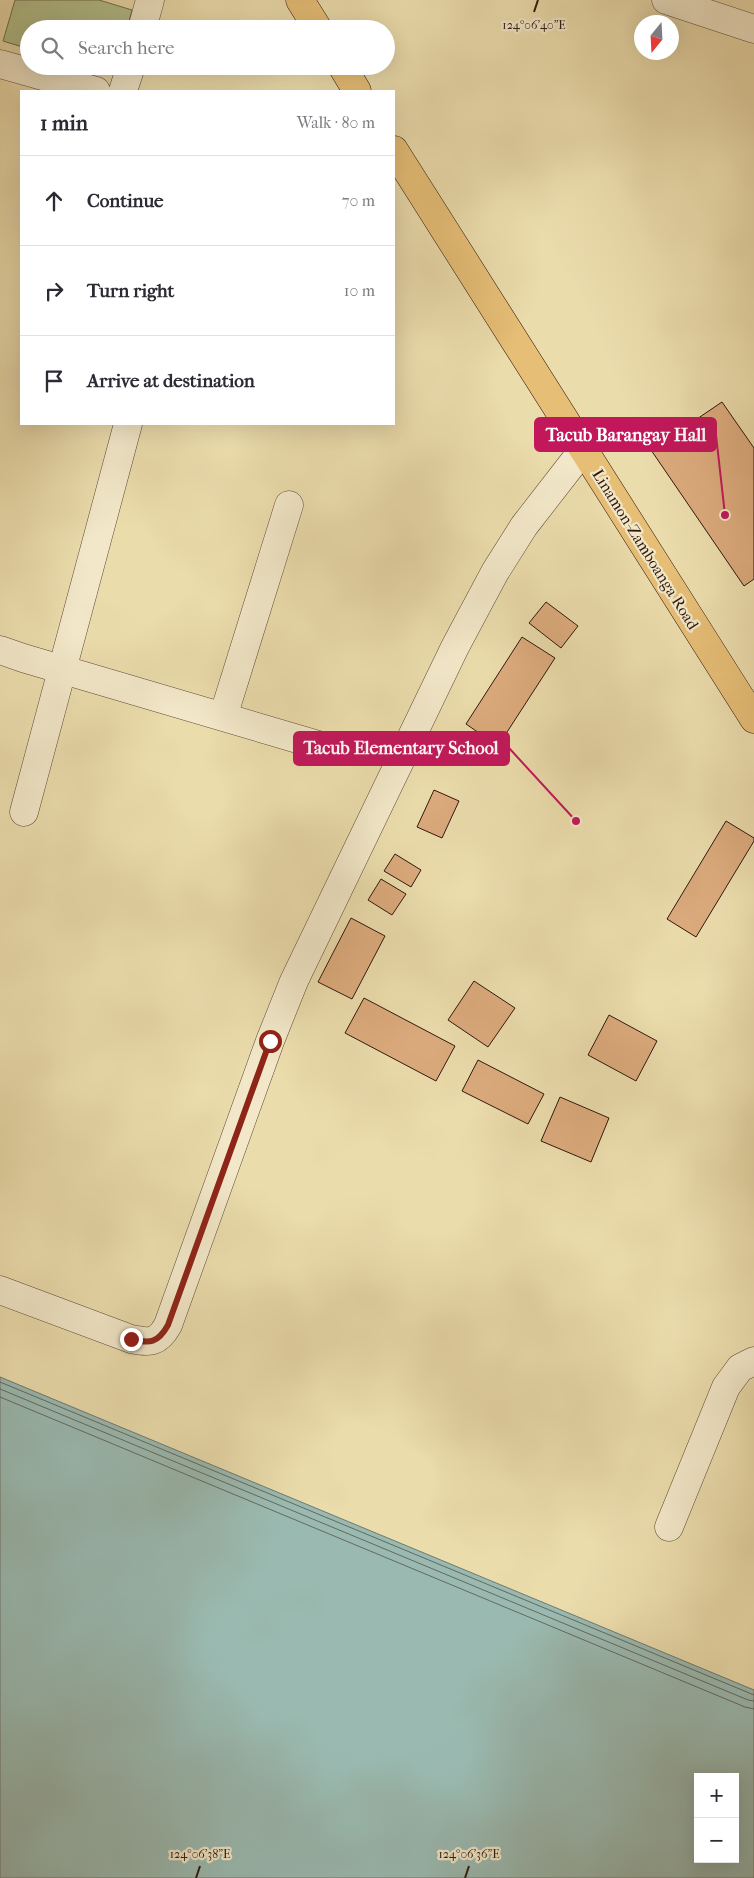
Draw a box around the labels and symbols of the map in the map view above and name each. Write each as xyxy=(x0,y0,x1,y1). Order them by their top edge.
north arrow xyxy=(634,15,679,60)
text: 124°06'40"E xyxy=(502,18,566,32)
callout: Tacub Barangay Hall xyxy=(535,418,716,451)
text: Tacub Barangay Hall xyxy=(545,425,707,446)
street label: Linamon-Zamboanga Road xyxy=(588,466,703,633)
callout: Tacub Elementary School xyxy=(294,732,509,765)
text: Tacub Elementary School xyxy=(302,738,500,759)
route start xyxy=(259,1030,282,1053)
route end xyxy=(120,1328,143,1351)
text: 124°06'38"E xyxy=(170,1847,230,1861)
text: 124°06'36"E xyxy=(438,1847,500,1861)

